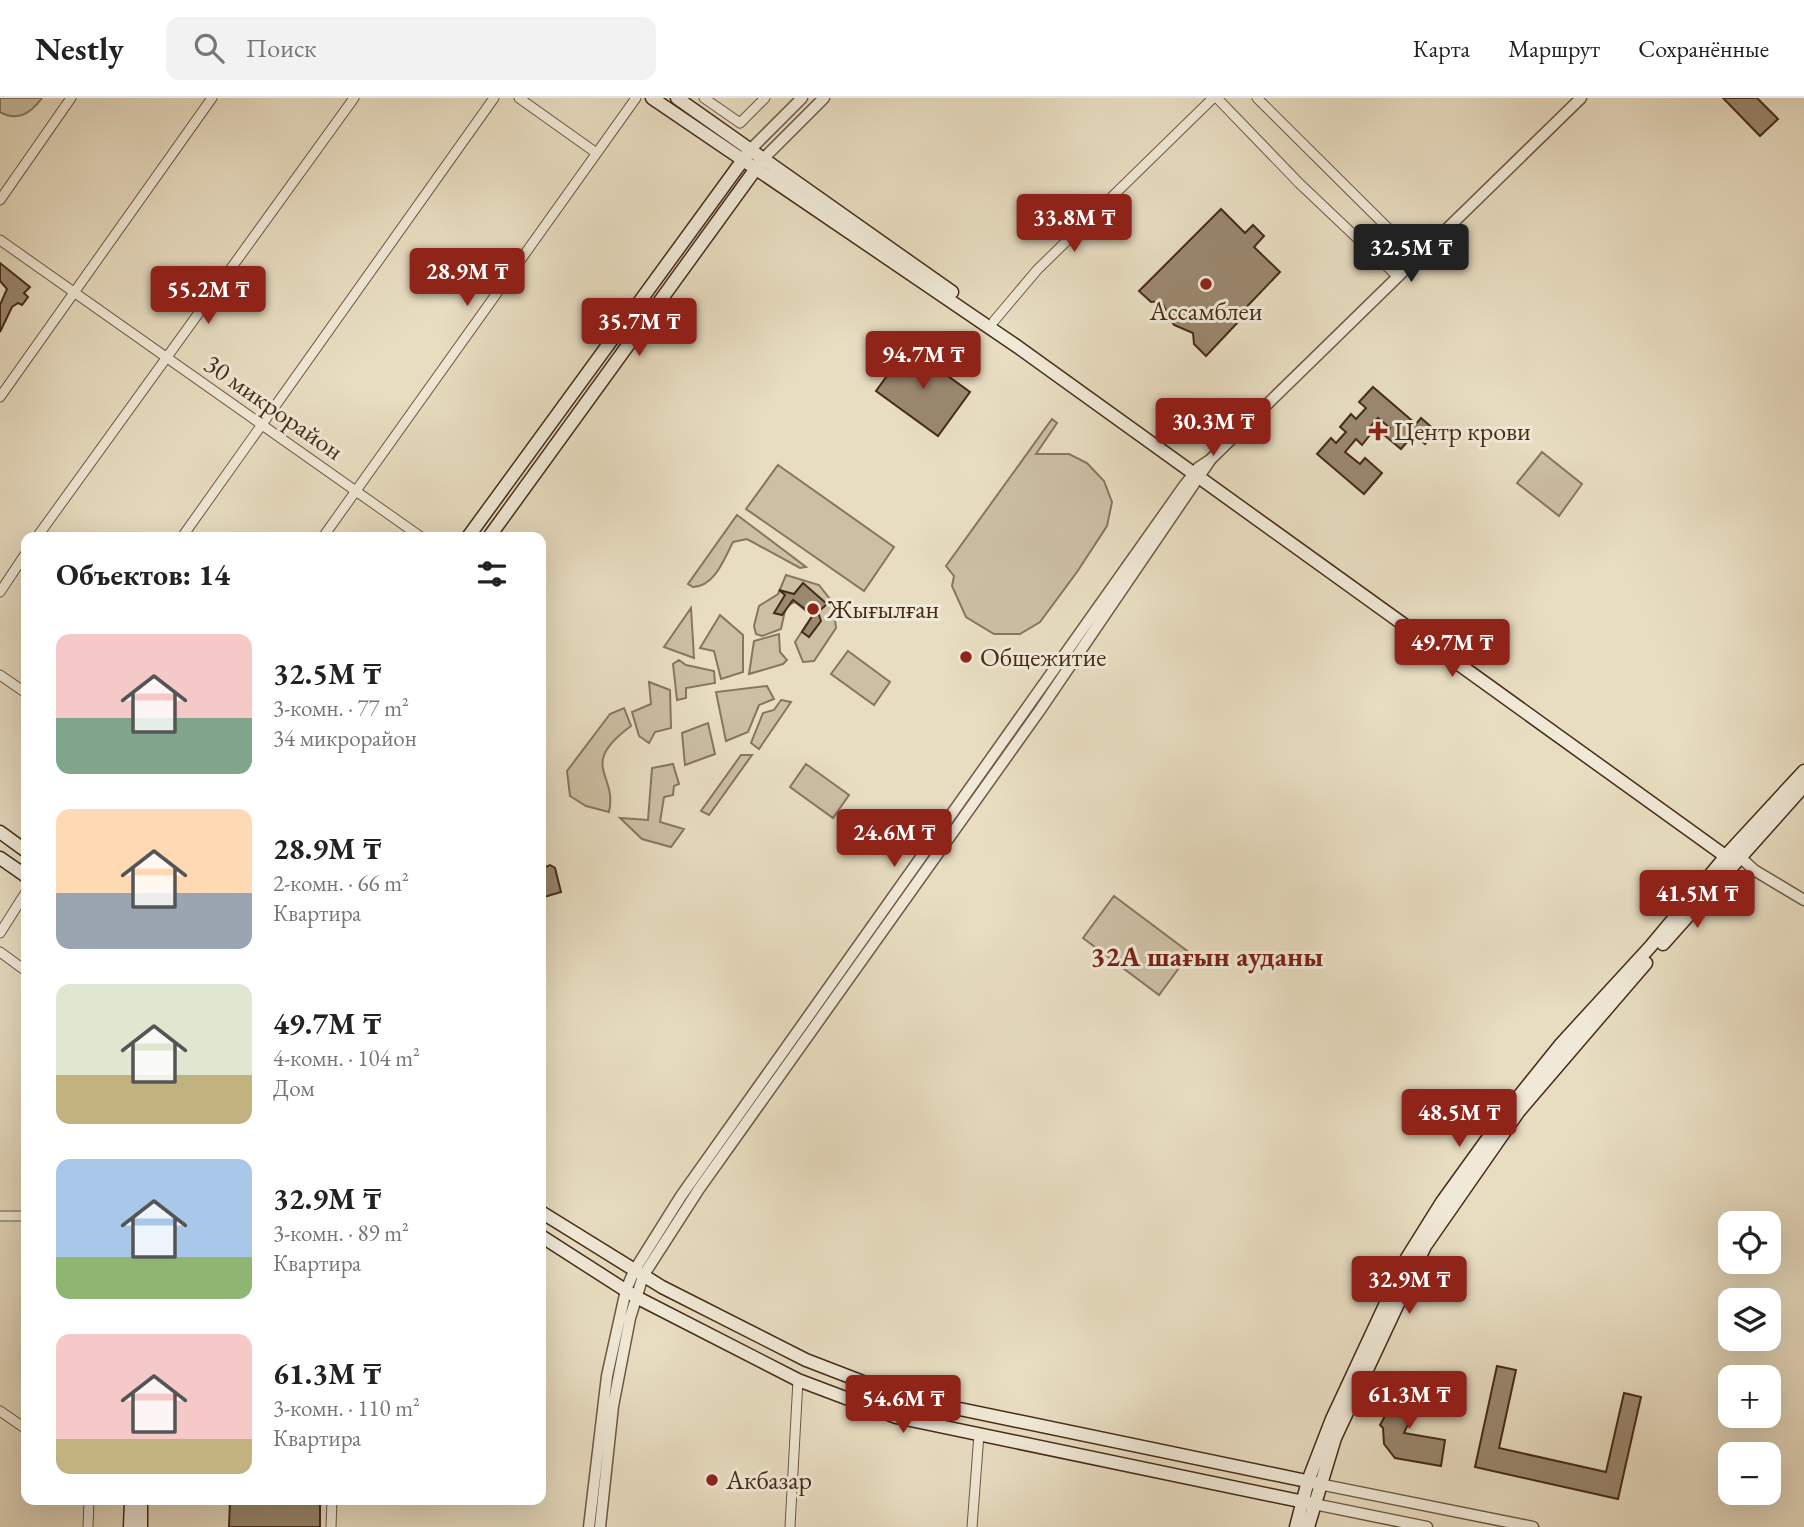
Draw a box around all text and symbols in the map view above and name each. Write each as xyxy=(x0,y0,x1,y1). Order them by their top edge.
search box xyxy=(166,17,656,80)
text: Nestly xyxy=(35,27,124,70)
icon: search xyxy=(190,29,228,67)
text: Поиск xyxy=(246,31,317,65)
text: Карта xyxy=(1413,33,1470,64)
text: Маршрут xyxy=(1508,33,1600,64)
text: Сохранённые xyxy=(1638,33,1769,64)
pin: 33.8M ₸ xyxy=(1009,194,1139,254)
text: 33.8M ₸ xyxy=(1033,202,1115,232)
pin: 32.5M ₸ xyxy=(1346,225,1476,284)
text: 32.5M ₸ xyxy=(1370,232,1452,262)
pin: 28.9M ₸ xyxy=(402,248,532,308)
text: 28.9M ₸ xyxy=(426,256,508,286)
pin: 55.2M ₸ xyxy=(143,266,273,326)
text: 55.2M ₸ xyxy=(167,274,249,304)
marker: Ассамблеи xyxy=(1198,276,1214,292)
place label: Ассамблеи xyxy=(1149,294,1263,328)
pin: 35.7M ₸ xyxy=(574,299,704,358)
text: 35.7M ₸ xyxy=(598,306,680,336)
pin: 94.7M ₸ xyxy=(858,331,988,391)
text: 94.7M ₸ xyxy=(882,339,964,369)
street label: 30 микрорайон xyxy=(198,346,350,468)
pin: 30.3M ₸ xyxy=(1148,398,1278,458)
text: 30.3M ₸ xyxy=(1172,406,1254,436)
place label: Центр крови xyxy=(1394,414,1531,448)
marker: Центр крови xyxy=(1368,421,1388,441)
text: Объектов: 14 xyxy=(56,555,230,594)
icon: filters xyxy=(473,555,511,593)
place label: Жығылған xyxy=(826,592,939,626)
marker: Жығылған xyxy=(805,601,821,617)
pin: 49.7M ₸ xyxy=(1387,620,1517,679)
text: 49.7M ₸ xyxy=(1411,627,1493,657)
place label: Общежитие xyxy=(980,640,1106,674)
marker: Общежитие xyxy=(958,649,974,665)
text: 32.5M ₸ xyxy=(273,654,381,693)
icon: home xyxy=(112,662,196,746)
text: 3-комн. · 77 m² xyxy=(273,693,409,723)
text: 34 микрорайон xyxy=(273,723,417,753)
pin: 24.6M ₸ xyxy=(829,810,959,869)
text: 24.6M ₸ xyxy=(853,817,935,847)
text: 28.9M ₸ xyxy=(273,829,381,868)
icon: home xyxy=(112,837,196,921)
text: 2-комн. · 66 m² xyxy=(273,868,409,898)
pin: 41.5M ₸ xyxy=(1632,870,1762,930)
text: 41.5M ₸ xyxy=(1656,878,1738,908)
text: Квартира xyxy=(273,898,361,928)
district label: 32А шағын ауданы xyxy=(1091,938,1323,974)
text: 49.7M ₸ xyxy=(273,1004,381,1043)
icon: home xyxy=(112,1012,196,1096)
text: 4-комн. · 104 m² xyxy=(273,1043,420,1073)
text: Дом xyxy=(273,1073,315,1103)
pin: 48.5M ₸ xyxy=(1394,1090,1524,1149)
text: 48.5M ₸ xyxy=(1418,1097,1500,1127)
text: 32.9M ₸ xyxy=(273,1179,381,1218)
icon: home xyxy=(112,1187,196,1271)
map controls xyxy=(1718,1211,1781,1505)
button: locate xyxy=(1718,1211,1781,1274)
text: 3-комн. · 89 m² xyxy=(273,1218,409,1248)
text: Квартира xyxy=(273,1248,361,1278)
pin: 32.9M ₸ xyxy=(1344,1256,1474,1316)
text: 32.9M ₸ xyxy=(1368,1264,1450,1294)
button: layers xyxy=(1718,1288,1781,1351)
text: 61.3M ₸ xyxy=(273,1354,381,1393)
icon: home xyxy=(112,1362,196,1446)
button: + xyxy=(1718,1365,1781,1428)
pin: 61.3M ₸ xyxy=(1344,1372,1474,1431)
pin: 54.6M ₸ xyxy=(838,1376,968,1435)
text: 61.3M ₸ xyxy=(1368,1379,1450,1409)
text: 54.6M ₸ xyxy=(862,1383,944,1413)
text: 3-комн. · 110 m² xyxy=(273,1393,420,1423)
text: Квартира xyxy=(273,1423,361,1453)
button: − xyxy=(1718,1442,1781,1505)
place label: Акбазар xyxy=(725,1463,812,1497)
marker: Акбазар xyxy=(704,1472,720,1488)

